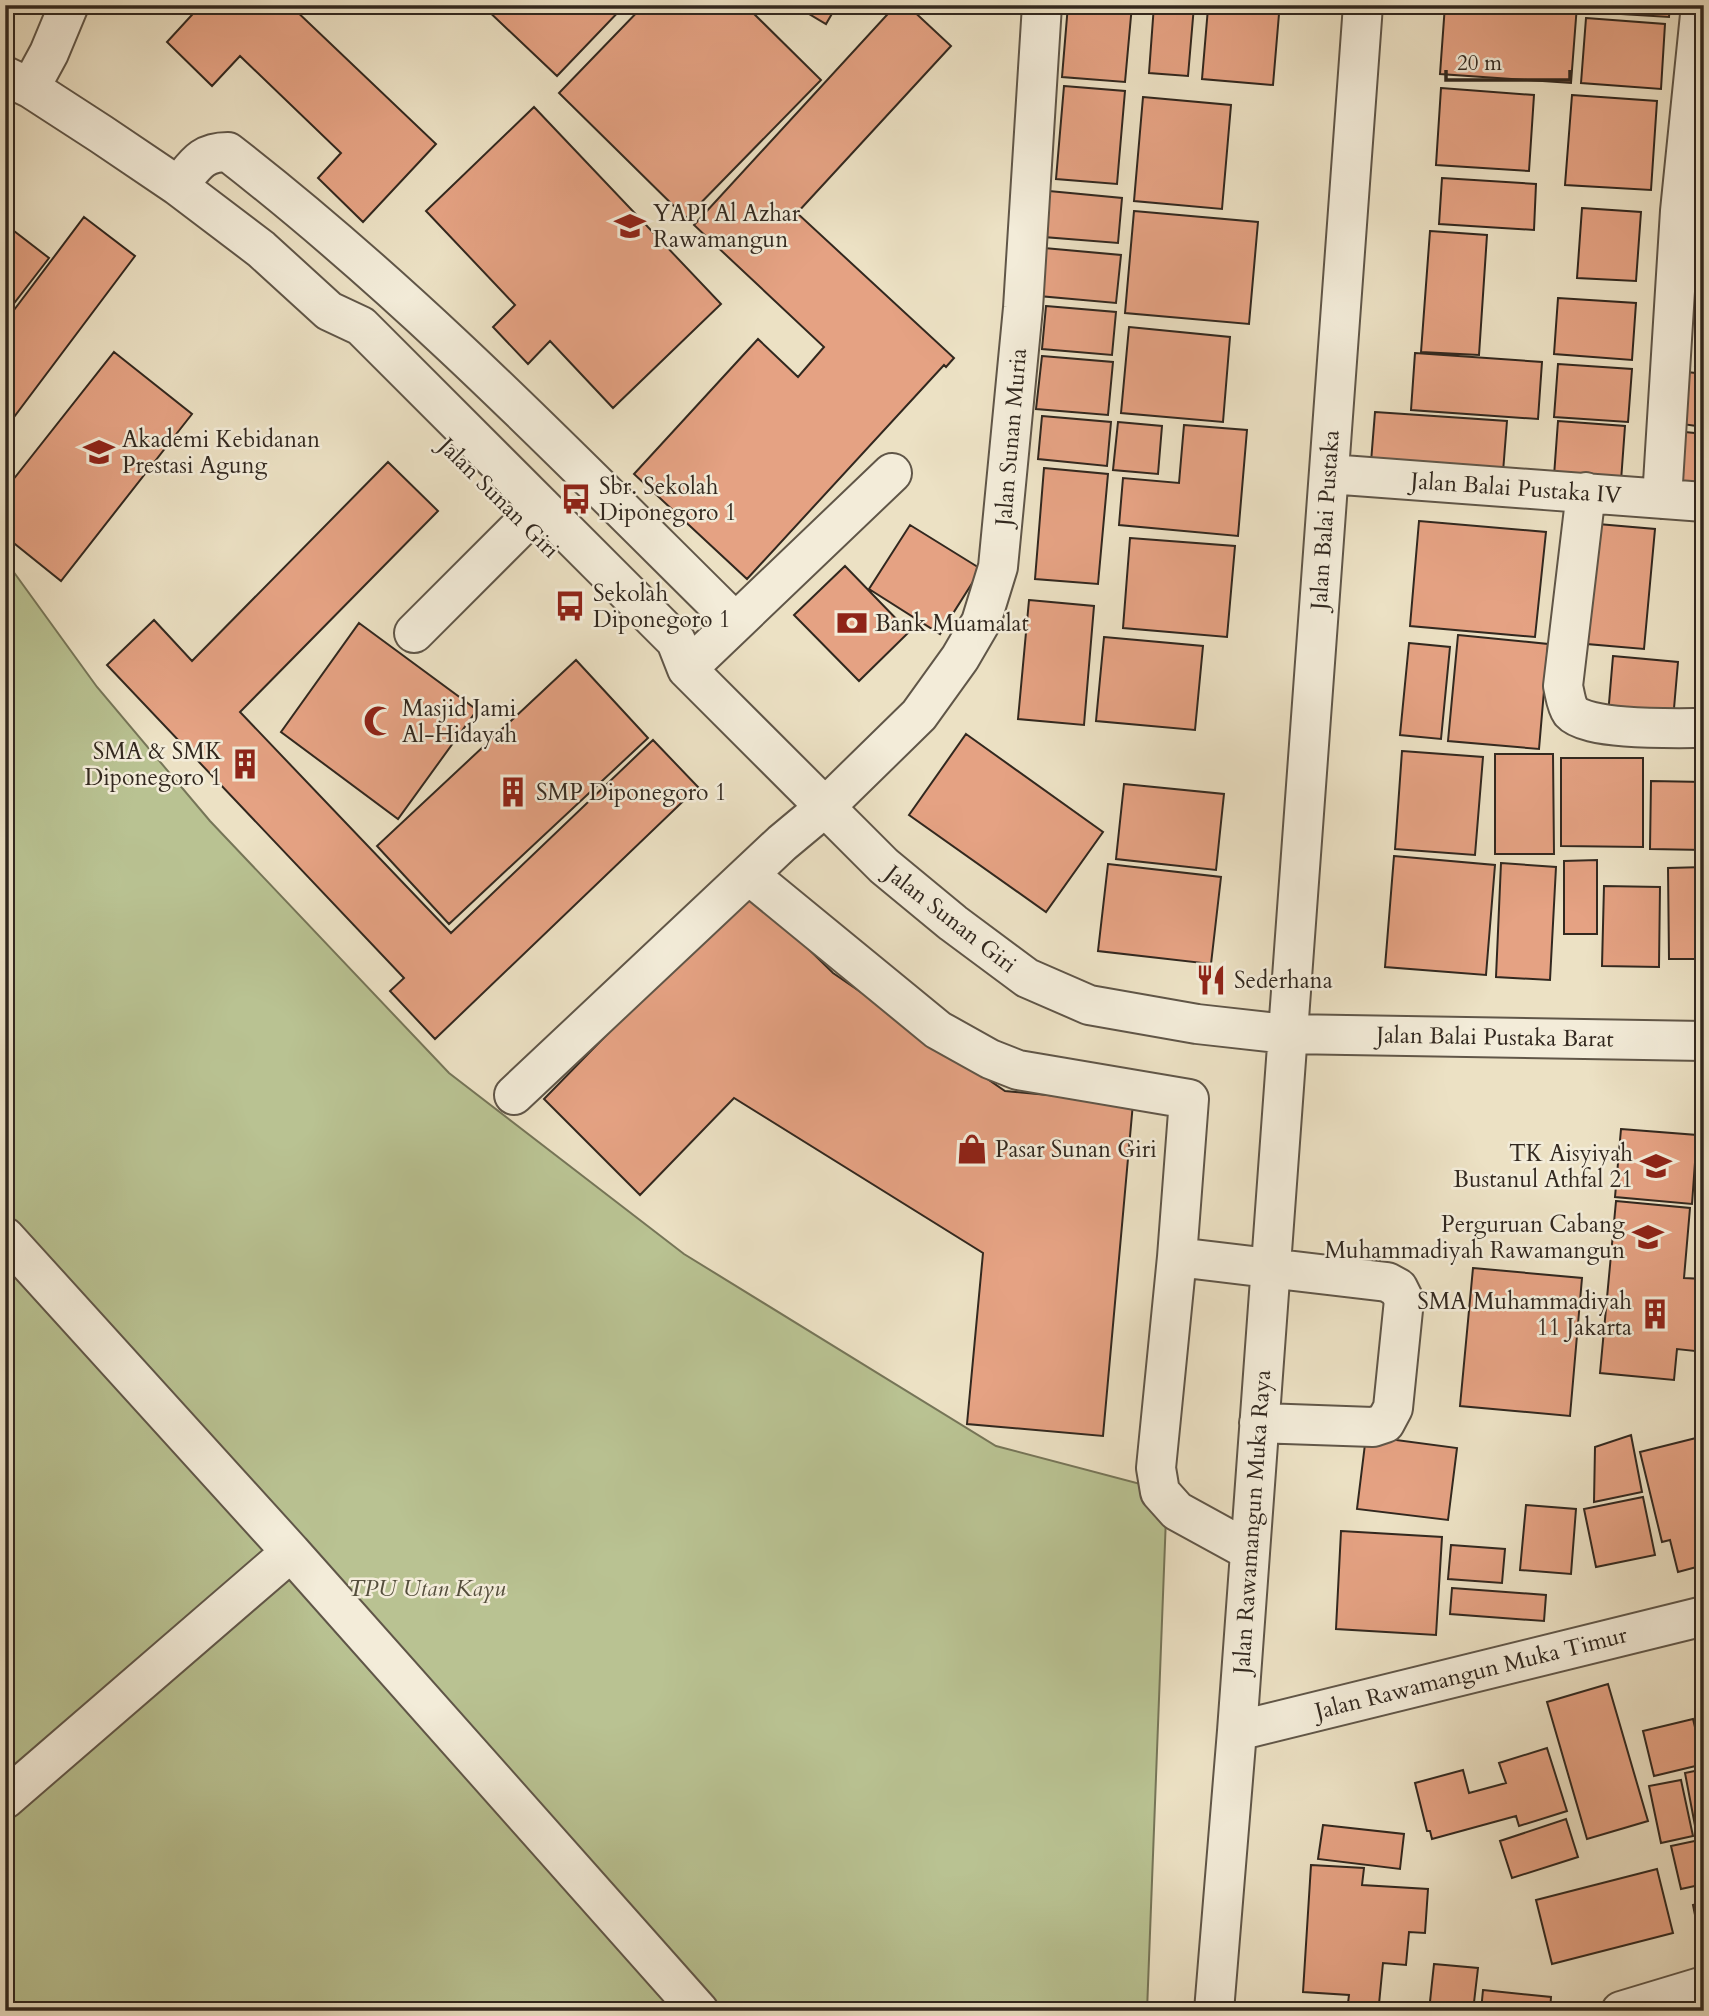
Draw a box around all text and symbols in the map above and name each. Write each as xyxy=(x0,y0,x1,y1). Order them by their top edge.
scale bar xyxy=(1446,38,1571,82)
text: 20 m xyxy=(1457,49,1502,78)
place label: YAPI Al Azhar Rawamangun xyxy=(653,198,801,255)
school or university icon: YAPI Al Azhar Rawamangun xyxy=(613,209,647,243)
street label: Jalan Sunan Muria xyxy=(988,347,1034,530)
place label: Akademi Kebidanan Prestasi Agung xyxy=(122,424,320,481)
street label: Jalan Sunan Giri xyxy=(430,429,566,565)
street label: Jalan Balai Pustaka xyxy=(1303,429,1347,614)
school or university icon: Akademi Kebidanan Prestasi Agung xyxy=(82,435,116,469)
street label: Jalan Balai Pustaka IV xyxy=(1407,465,1622,511)
place label: Sbr. Sekolah Diponegoro 1 xyxy=(599,471,736,528)
bus stop icon: Sbr. Sekolah Diponegoro 1 xyxy=(559,482,593,516)
place label: Sekolah Diponegoro 1 xyxy=(593,578,730,635)
bus stop icon: Sekolah Diponegoro 1 xyxy=(553,589,587,623)
bank icon: Bank Muamalat xyxy=(835,606,869,640)
place label: Bank Muamalat xyxy=(875,608,1029,639)
place label: Masjid Jami Al-Hidayah xyxy=(402,693,517,750)
mosque icon: Masjid Jami Al-Hidayah xyxy=(362,704,396,738)
place label: SMA & SMK Diponegoro 1 xyxy=(85,736,223,793)
building icon: SMA & SMK Diponegoro 1 xyxy=(228,747,262,781)
building icon: SMP Diponegoro 1 xyxy=(496,775,530,809)
place label: SMP Diponegoro 1 xyxy=(536,777,726,808)
street label: Jalan Sunan Giri xyxy=(877,856,1023,980)
restaurant icon: Sederhana xyxy=(1194,963,1228,997)
place label: Sederhana xyxy=(1234,965,1333,996)
street label: Jalan Balai Pustaka Barat xyxy=(1373,1019,1614,1055)
shop icon: Pasar Sunan Giri xyxy=(955,1132,989,1166)
place label: Pasar Sunan Giri xyxy=(995,1134,1157,1165)
place label: TK Aisyiyah Bustanul Athfal 21 xyxy=(1453,1138,1633,1195)
school or university icon: TK Aisyiyah Bustanul Athfal 21 xyxy=(1639,1149,1673,1183)
place label: Perguruan Cabang Muhammadiyah Rawamangun xyxy=(1324,1209,1625,1266)
school or university icon: Perguruan Cabang Muhammadiyah Rawamangun xyxy=(1631,1220,1665,1254)
place label: SMA Muhammadiyah 11 Jakarta xyxy=(1417,1286,1632,1343)
building icon: SMA Muhammadiyah 11 Jakarta xyxy=(1638,1297,1672,1331)
street label: Jalan Rawamangun Muka Raya xyxy=(1226,1369,1278,1678)
park label: TPU Utan Kayu xyxy=(348,1573,506,1604)
street label: Jalan Rawamangun Muka Timur xyxy=(1309,1619,1631,1728)

